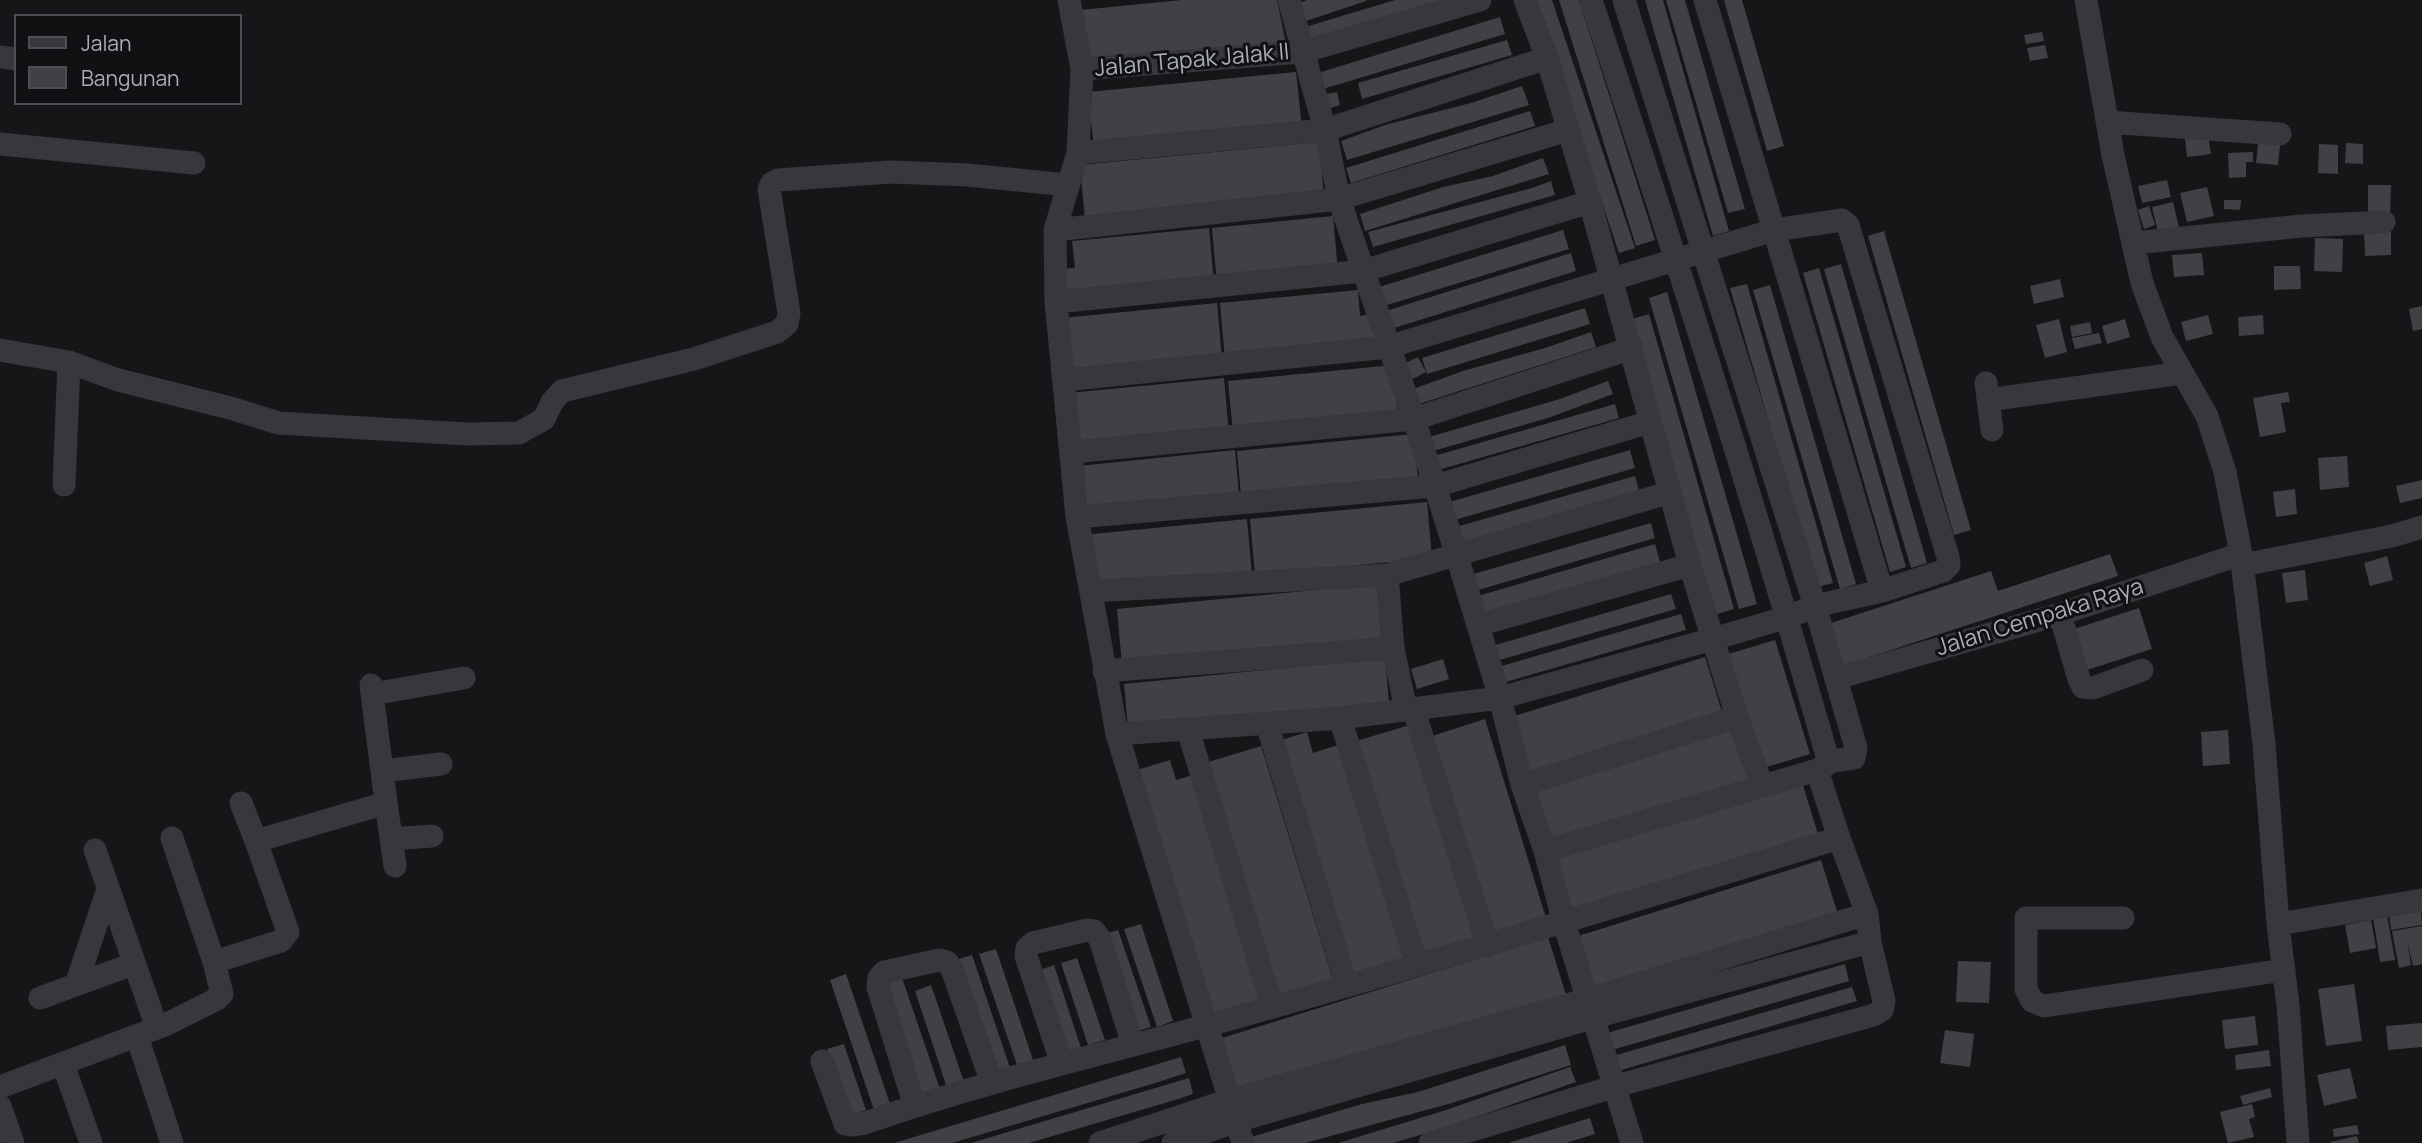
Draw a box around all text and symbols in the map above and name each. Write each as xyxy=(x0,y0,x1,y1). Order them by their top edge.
legend xyxy=(14,14,242,105)
text: Jalan xyxy=(81,29,131,57)
street label: Jalan Tapak Jalak II xyxy=(1093,39,1291,83)
text: Bangunan xyxy=(81,64,180,92)
street label: Jalan Cempaka Raya xyxy=(1933,573,2147,663)

